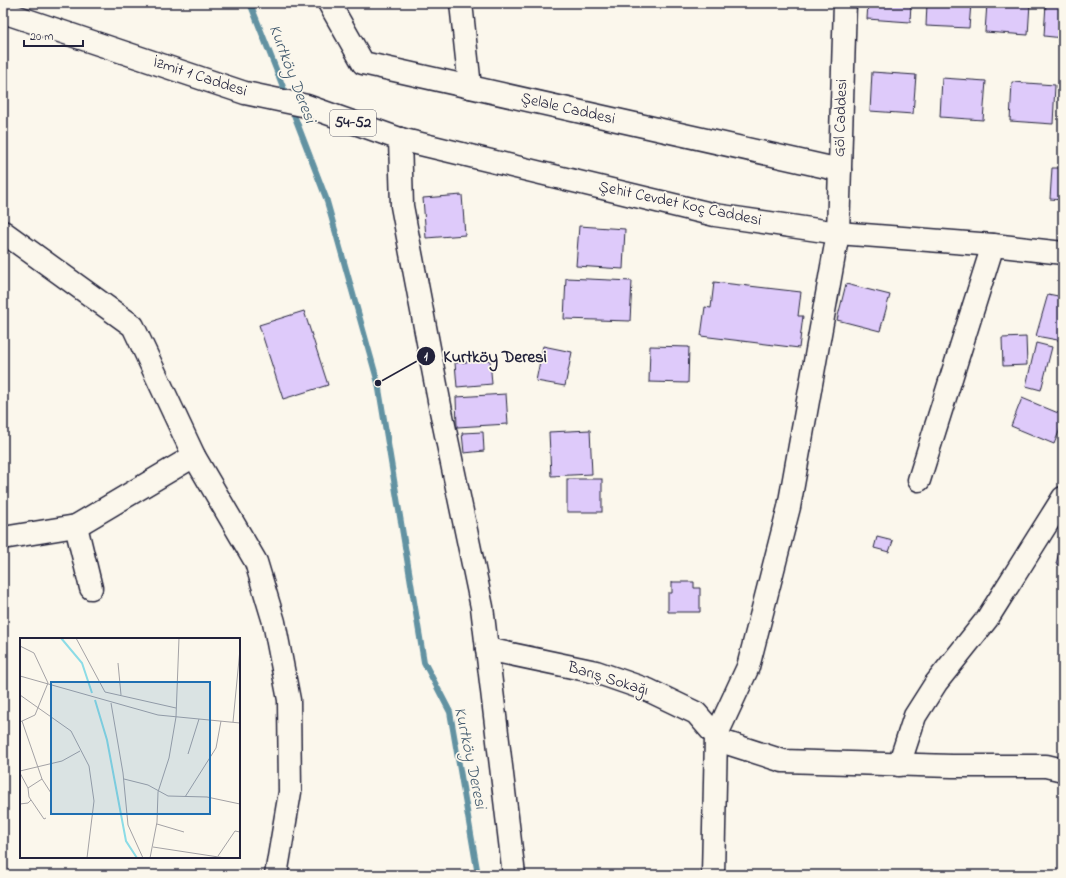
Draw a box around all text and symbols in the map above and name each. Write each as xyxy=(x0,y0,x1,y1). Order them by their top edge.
water label: Kurtköy Deresi xyxy=(261,21,323,129)
scale bar xyxy=(24,22,83,48)
text: 20 m xyxy=(30,28,53,46)
street label: İzmit 1 Caddesi xyxy=(150,50,250,104)
street label: Göl Caddesi xyxy=(828,78,854,157)
street label: Şelale Caddesi xyxy=(518,86,618,132)
road number: 54-52 xyxy=(330,110,376,136)
street label: Şehit Cevdet Koç Caddesi xyxy=(596,175,764,233)
callout: Kurtköy Deresi xyxy=(416,341,555,370)
text: Kurtköy Deresi xyxy=(443,345,547,372)
text: 1 xyxy=(424,348,428,366)
inset map xyxy=(20,638,240,858)
street label: Barış Sokağı xyxy=(564,655,651,703)
water label: Kurtköy Deresi xyxy=(446,705,493,813)

